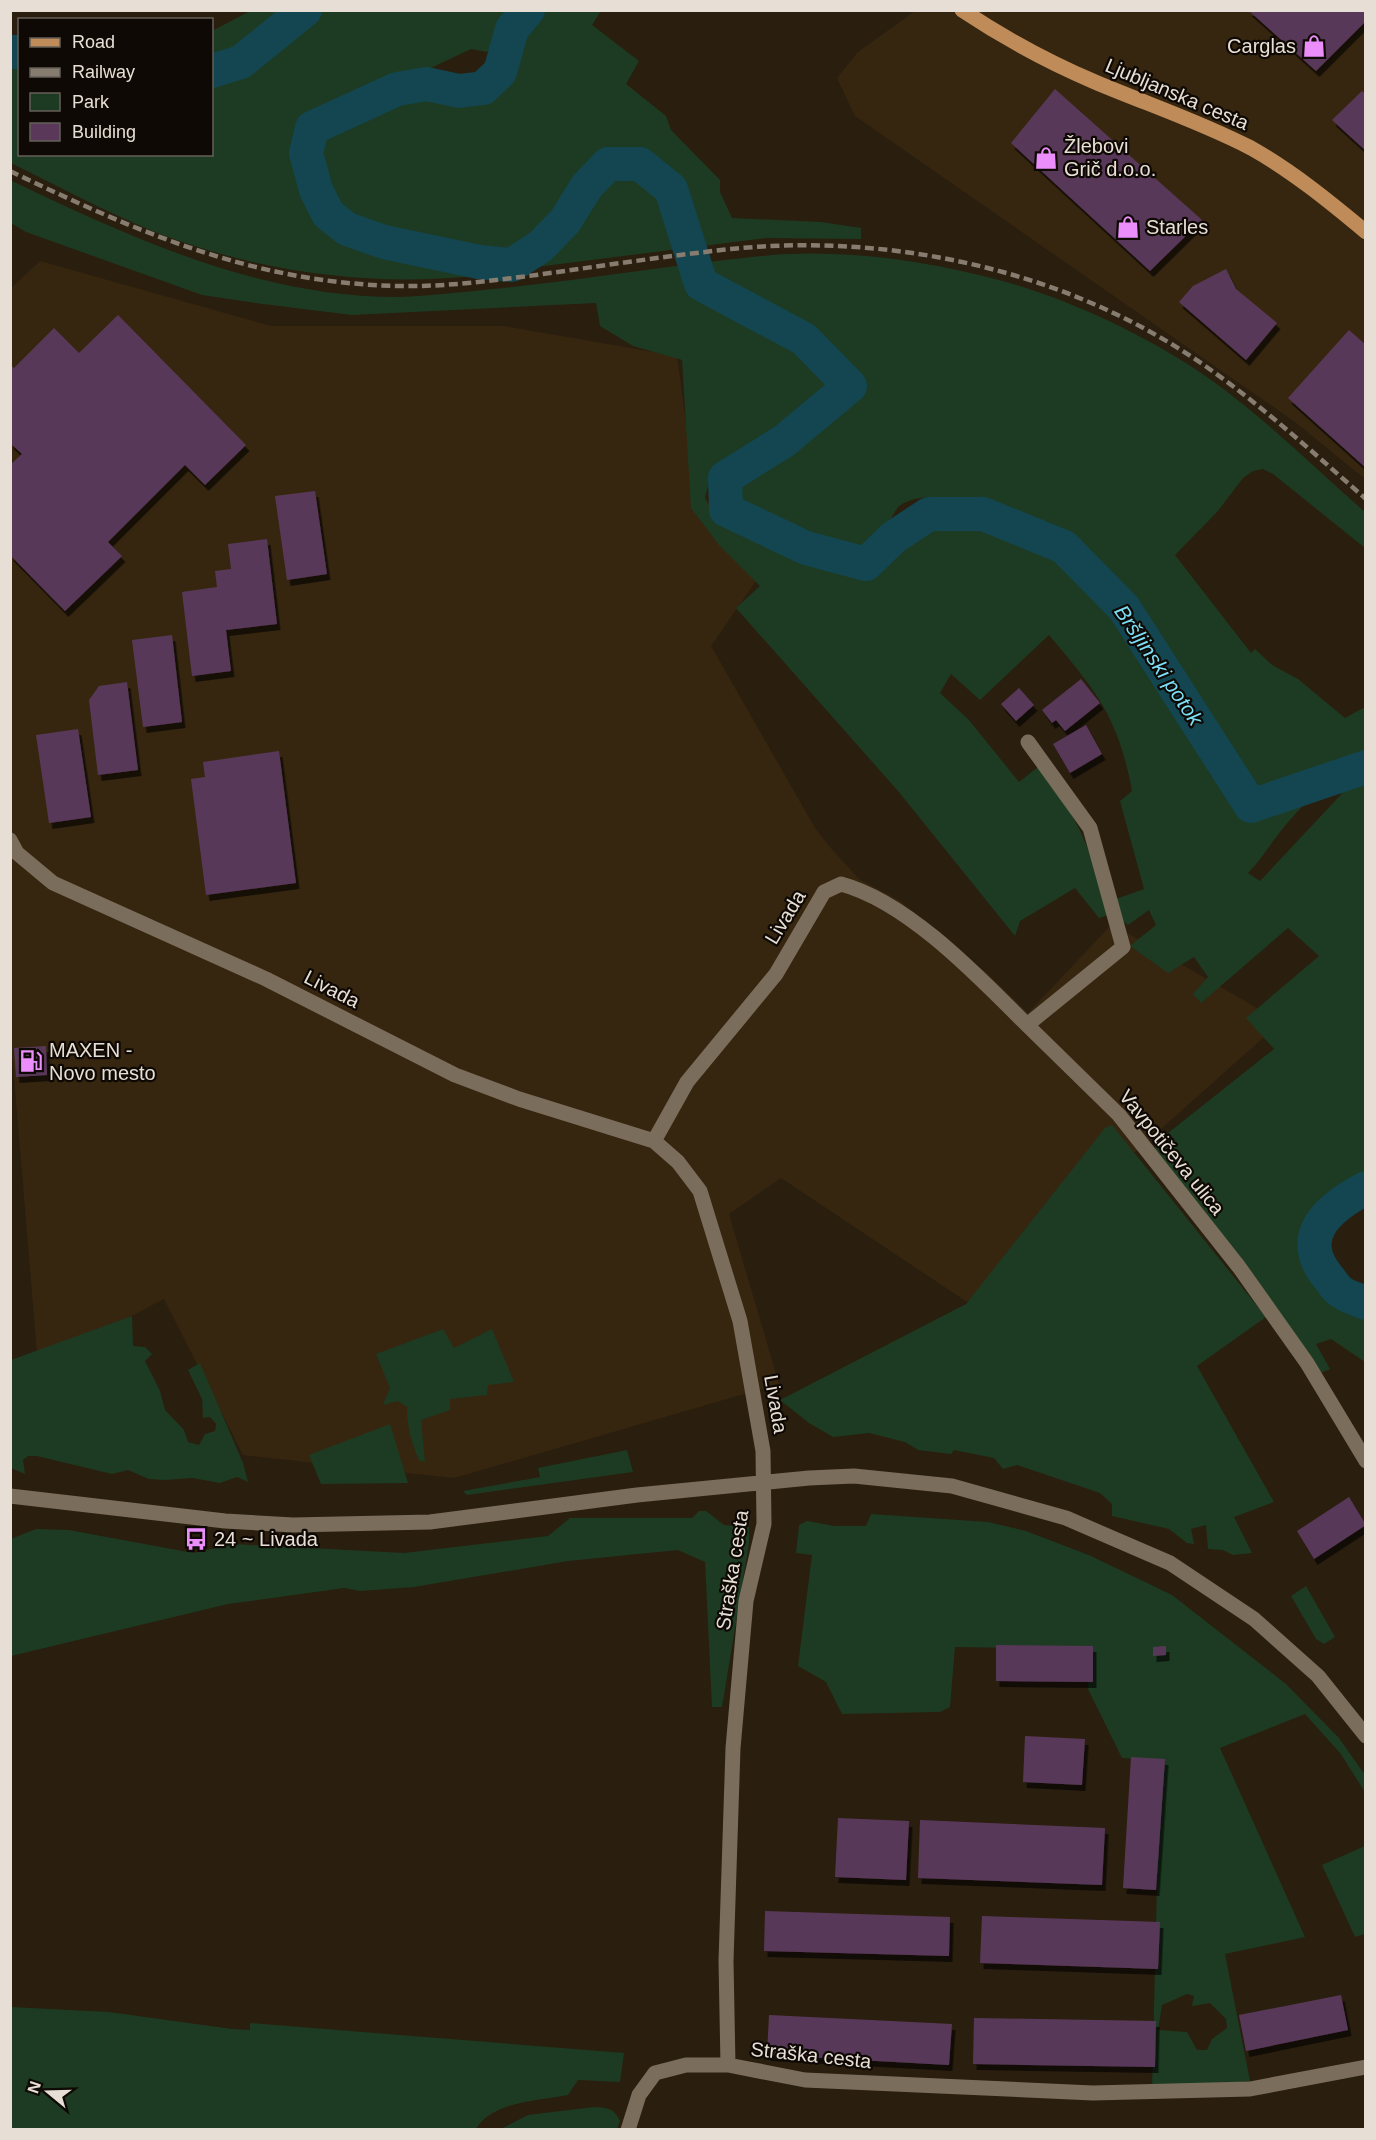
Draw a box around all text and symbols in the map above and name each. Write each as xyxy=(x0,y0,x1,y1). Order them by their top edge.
legend xyxy=(18,18,213,156)
text: Road xyxy=(72,32,115,52)
shop icon: Carglas xyxy=(1301,33,1327,59)
place label: Carglas xyxy=(1227,35,1296,57)
street label: Ljubljanska cesta xyxy=(1102,54,1253,134)
text: Railway xyxy=(72,62,135,82)
text: Park xyxy=(72,92,110,112)
text: Building xyxy=(72,122,136,142)
place label: Žlebovi Grič d.o.o. xyxy=(1064,135,1156,180)
shop icon: Žlebovi Grič d.o.o. xyxy=(1033,145,1059,171)
shop icon: Starles xyxy=(1115,214,1141,240)
place label: Starles xyxy=(1146,216,1208,238)
water label: Bršljinski potok xyxy=(1110,601,1209,731)
street label: Livada xyxy=(760,885,810,948)
street label: Livada xyxy=(301,966,364,1013)
place label: MAXEN - Novo mesto xyxy=(49,1039,156,1084)
fuel station icon: MAXEN - Novo mesto xyxy=(18,1048,44,1074)
street label: Vavpotičeva ulica xyxy=(1115,1085,1230,1220)
street label: Livada xyxy=(760,1373,792,1436)
street label: Straška cesta xyxy=(712,1508,752,1632)
bus stop icon: 24 ~ Livada xyxy=(183,1526,209,1552)
place label: 24 ~ Livada xyxy=(214,1528,319,1550)
street label: Straška cesta xyxy=(750,2038,873,2072)
north arrow xyxy=(18,2062,78,2122)
text: N xyxy=(24,2079,44,2096)

